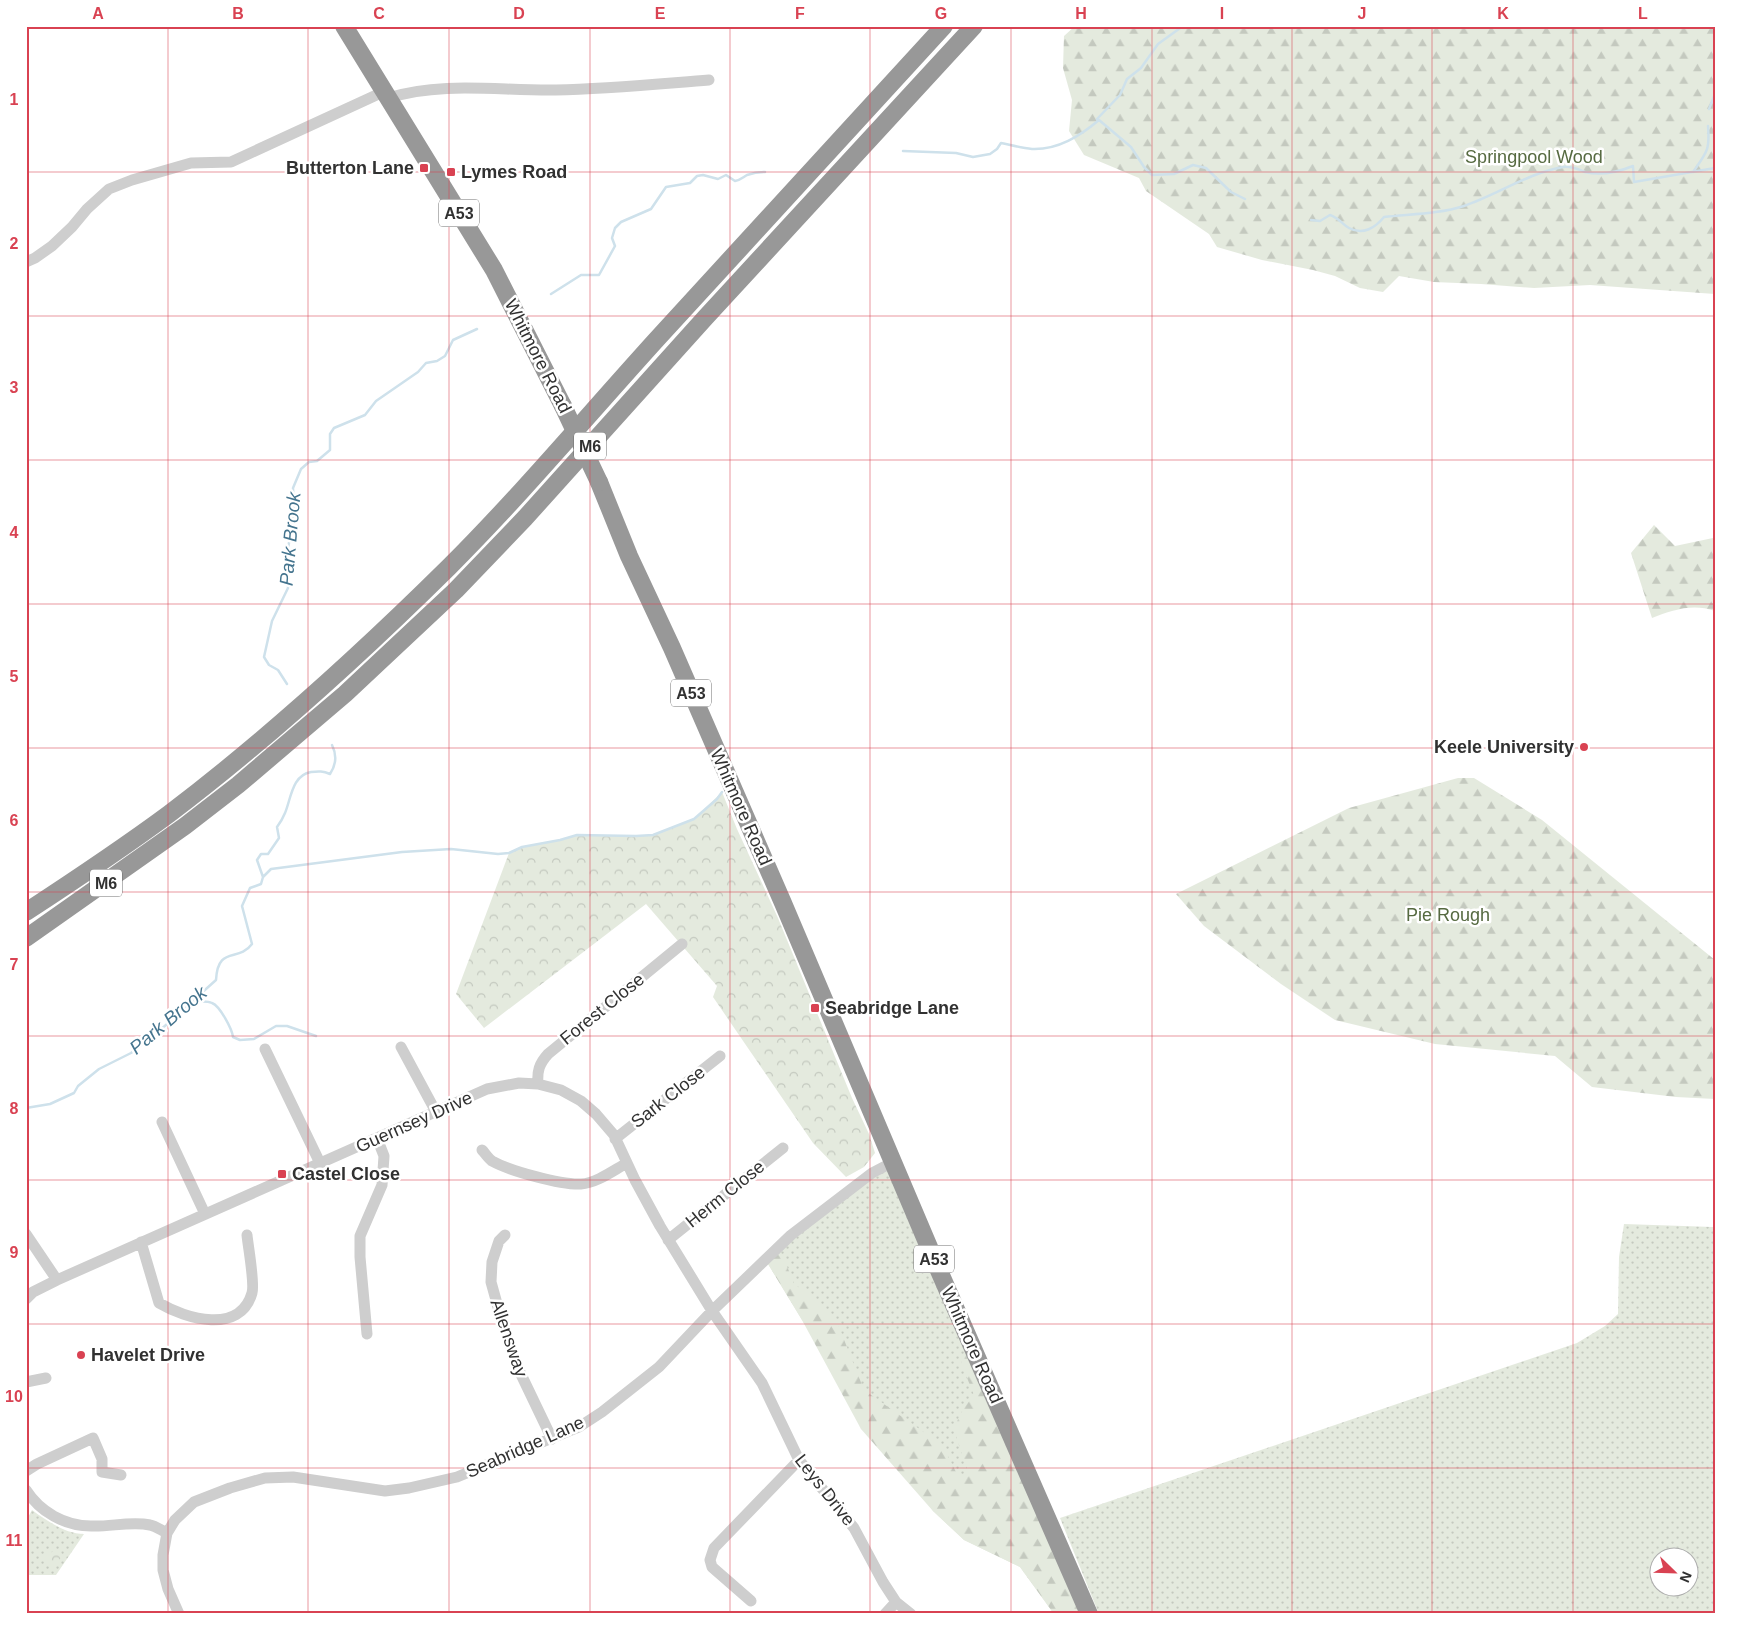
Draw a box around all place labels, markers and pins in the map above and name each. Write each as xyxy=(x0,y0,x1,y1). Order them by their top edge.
place label: Butterton Lane xyxy=(286,158,414,178)
marker: Butterton Lane xyxy=(418,162,430,174)
place label: Lymes Road xyxy=(461,162,567,182)
marker: Lymes Road xyxy=(445,166,457,178)
place label: Keele University xyxy=(1434,737,1574,757)
marker: Keele University xyxy=(1578,741,1590,753)
place label: Seabridge Lane xyxy=(825,998,959,1018)
marker: Seabridge Lane xyxy=(809,1002,821,1014)
place label: Castel Close xyxy=(292,1164,400,1184)
marker: Castel Close xyxy=(276,1168,288,1180)
place label: Havelet Drive xyxy=(91,1345,205,1365)
marker: Havelet Drive xyxy=(75,1349,87,1361)

